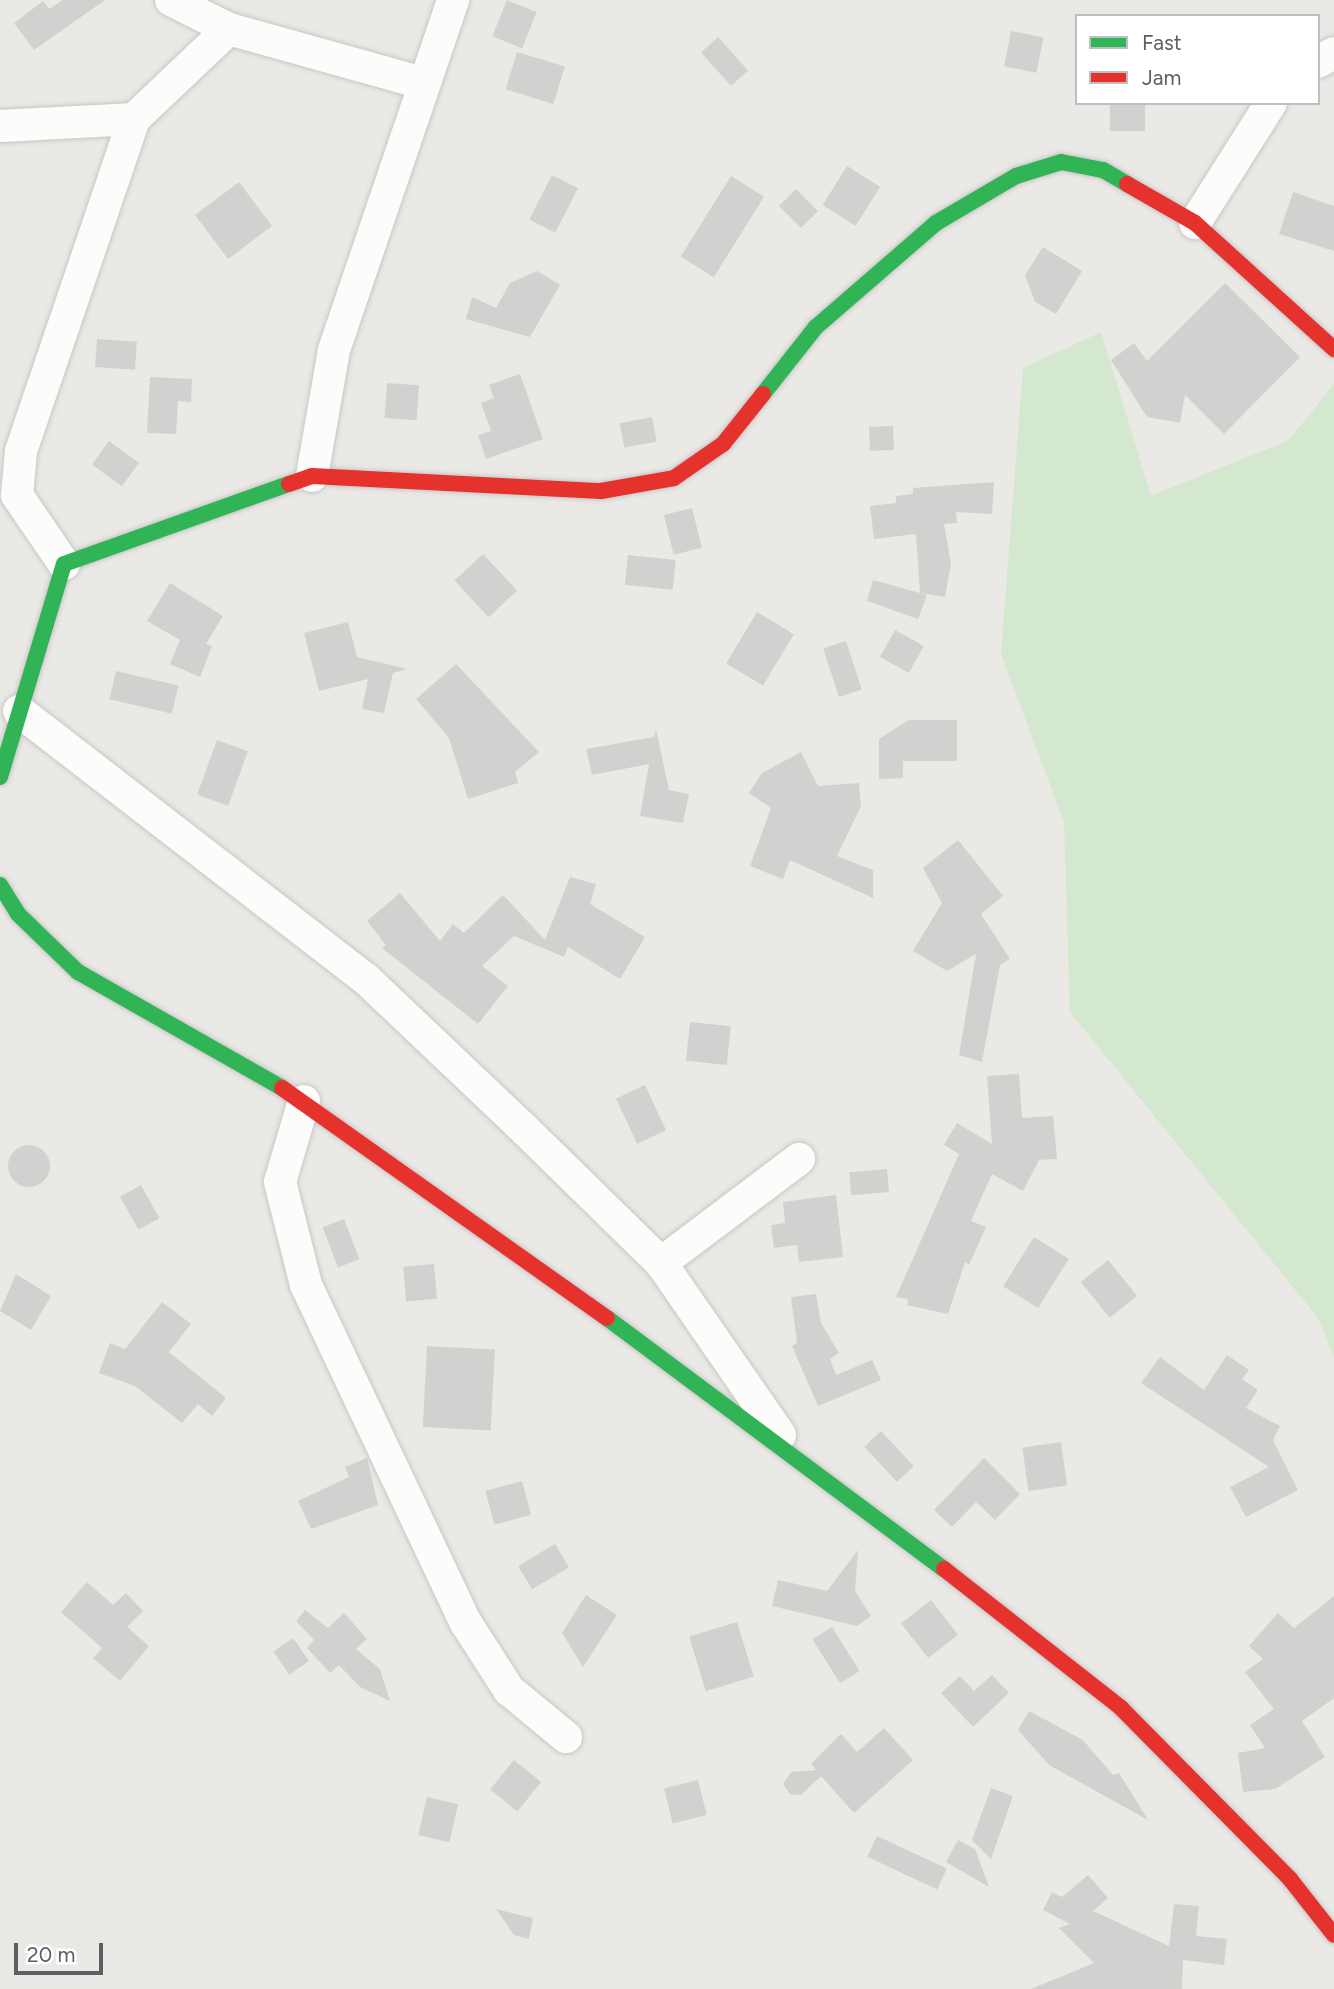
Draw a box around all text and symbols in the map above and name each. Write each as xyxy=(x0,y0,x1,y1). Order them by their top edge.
legend xyxy=(1075,14,1320,105)
text: Fast xyxy=(1142,30,1182,55)
text: Jam xyxy=(1142,65,1181,90)
scale bar xyxy=(18,1930,107,1974)
text: 20 m xyxy=(27,1942,75,1967)

